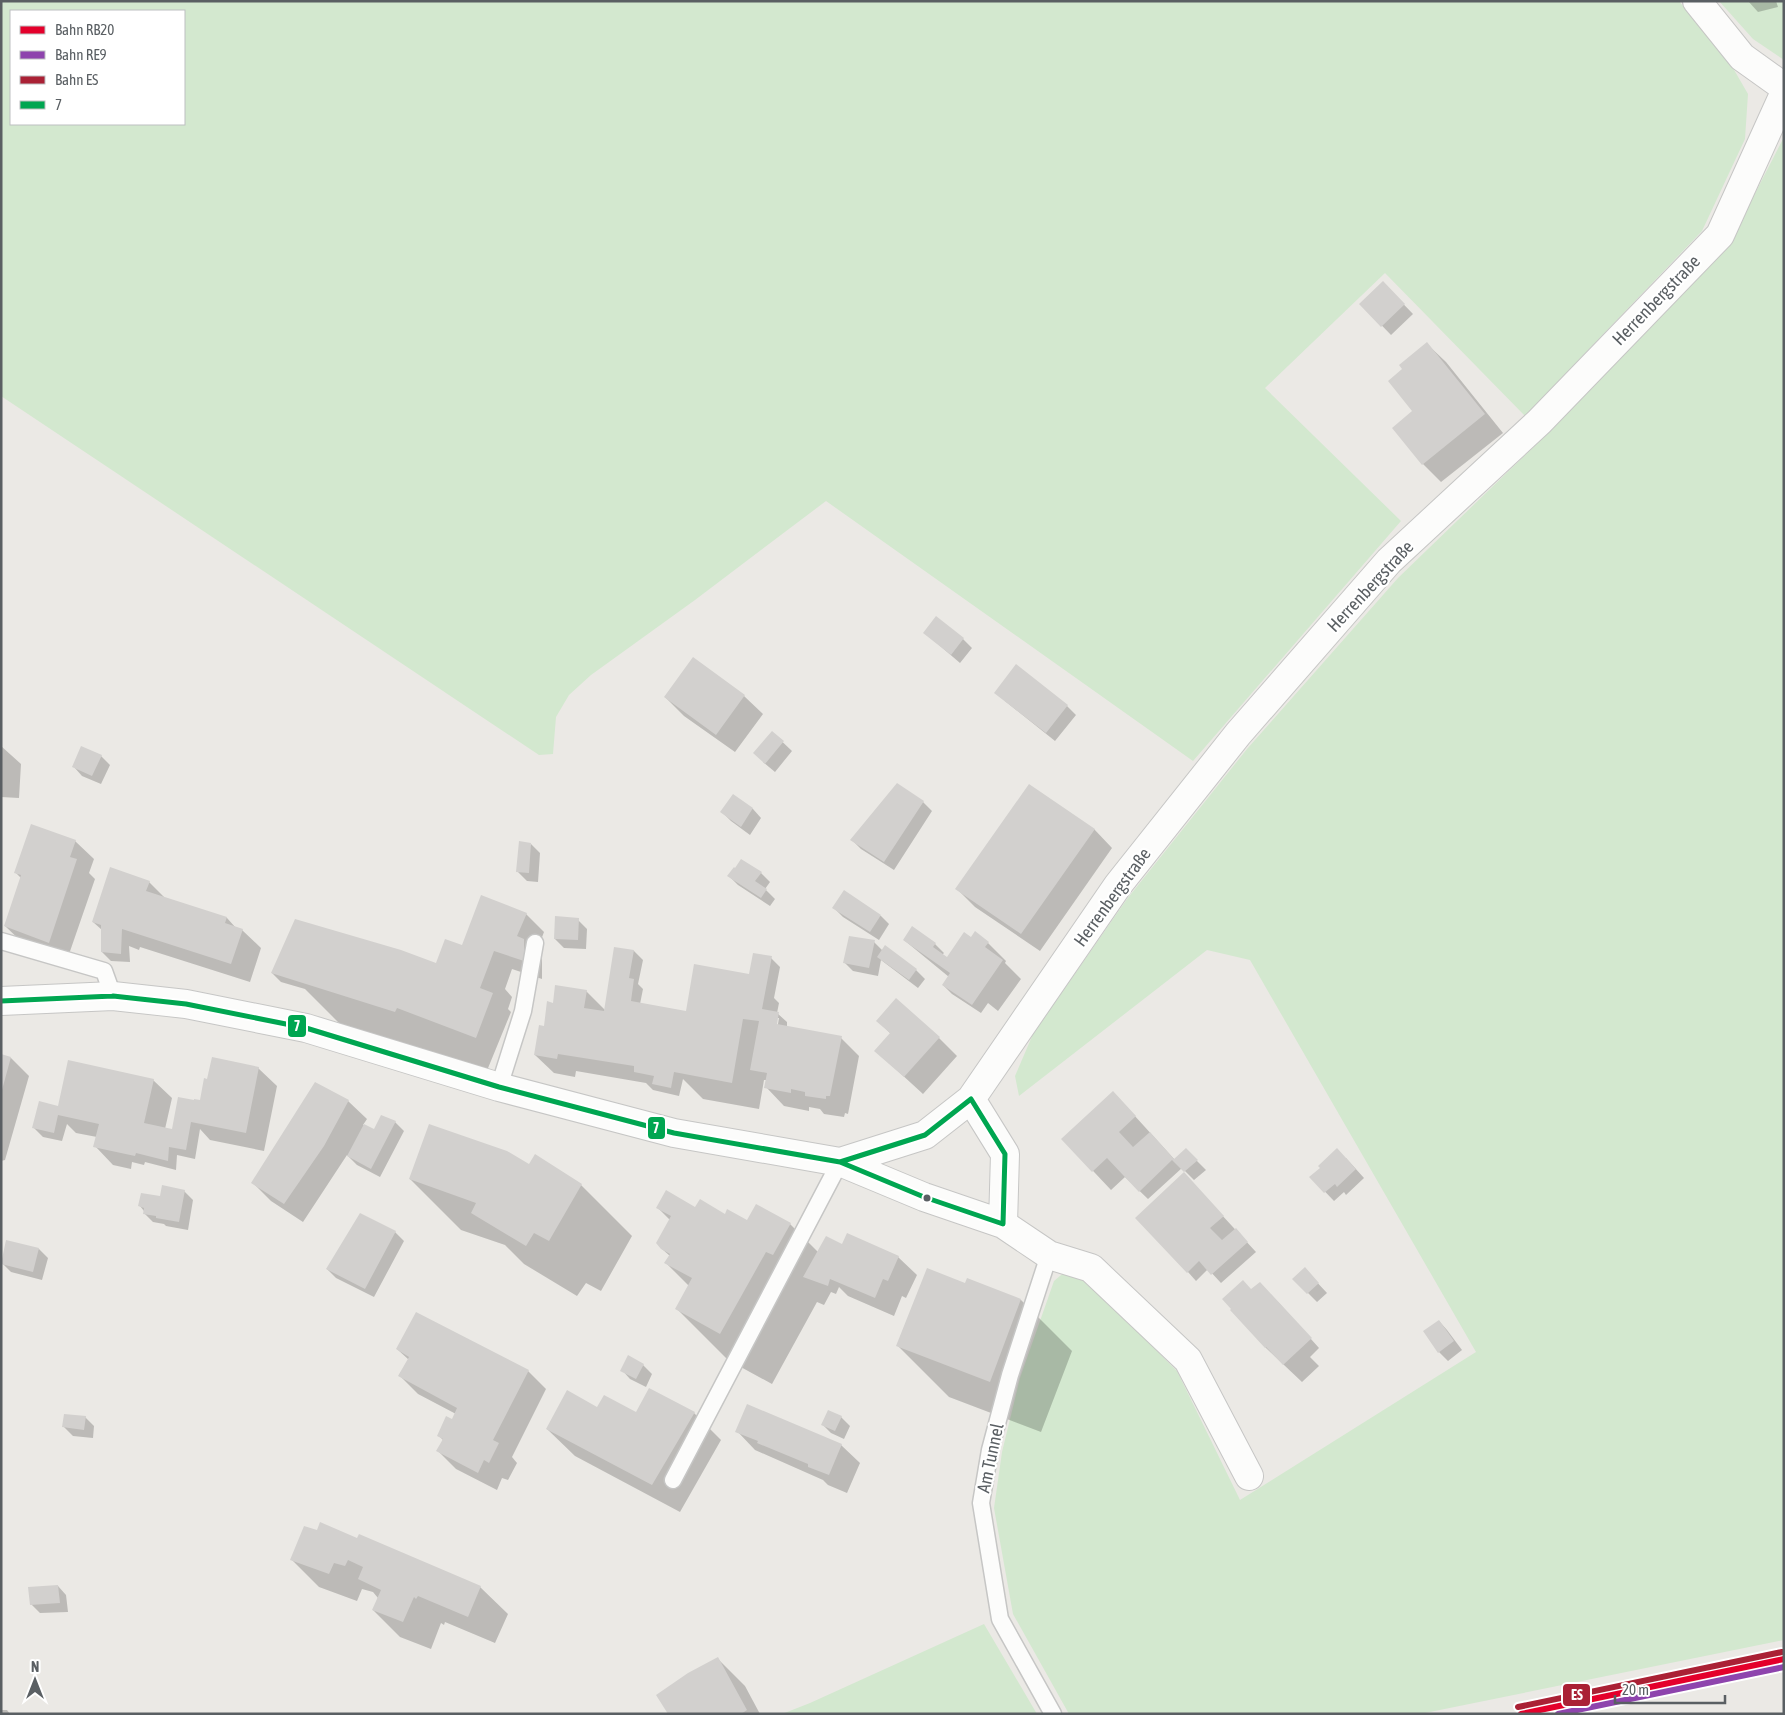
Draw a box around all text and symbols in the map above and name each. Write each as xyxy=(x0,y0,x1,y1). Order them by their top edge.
legend xyxy=(10,10,185,125)
text: Bahn RB20 xyxy=(55,21,114,38)
text: Bahn RE9 xyxy=(55,46,107,63)
text: Bahn ES xyxy=(55,71,98,88)
text: 7 xyxy=(55,96,62,113)
street label: Herrenbergstraße xyxy=(1608,251,1704,349)
street label: Herrenbergstraße xyxy=(1322,536,1418,636)
street label: Herrenbergstraße xyxy=(1069,844,1155,950)
line badge: 7 xyxy=(287,1014,307,1038)
text: 7 xyxy=(294,1018,300,1034)
line badge: 7 xyxy=(647,1116,666,1140)
text: 7 xyxy=(653,1120,659,1136)
unlabelled marker xyxy=(922,1193,932,1203)
street label: Am Tunnel xyxy=(972,1421,1008,1495)
north arrow xyxy=(10,1655,60,1705)
text: N xyxy=(31,1659,39,1675)
scale bar xyxy=(1615,1672,1725,1704)
text: 20 m xyxy=(1622,1681,1649,1698)
line badge: ES xyxy=(1562,1683,1591,1707)
text: ES xyxy=(1571,1687,1583,1703)

